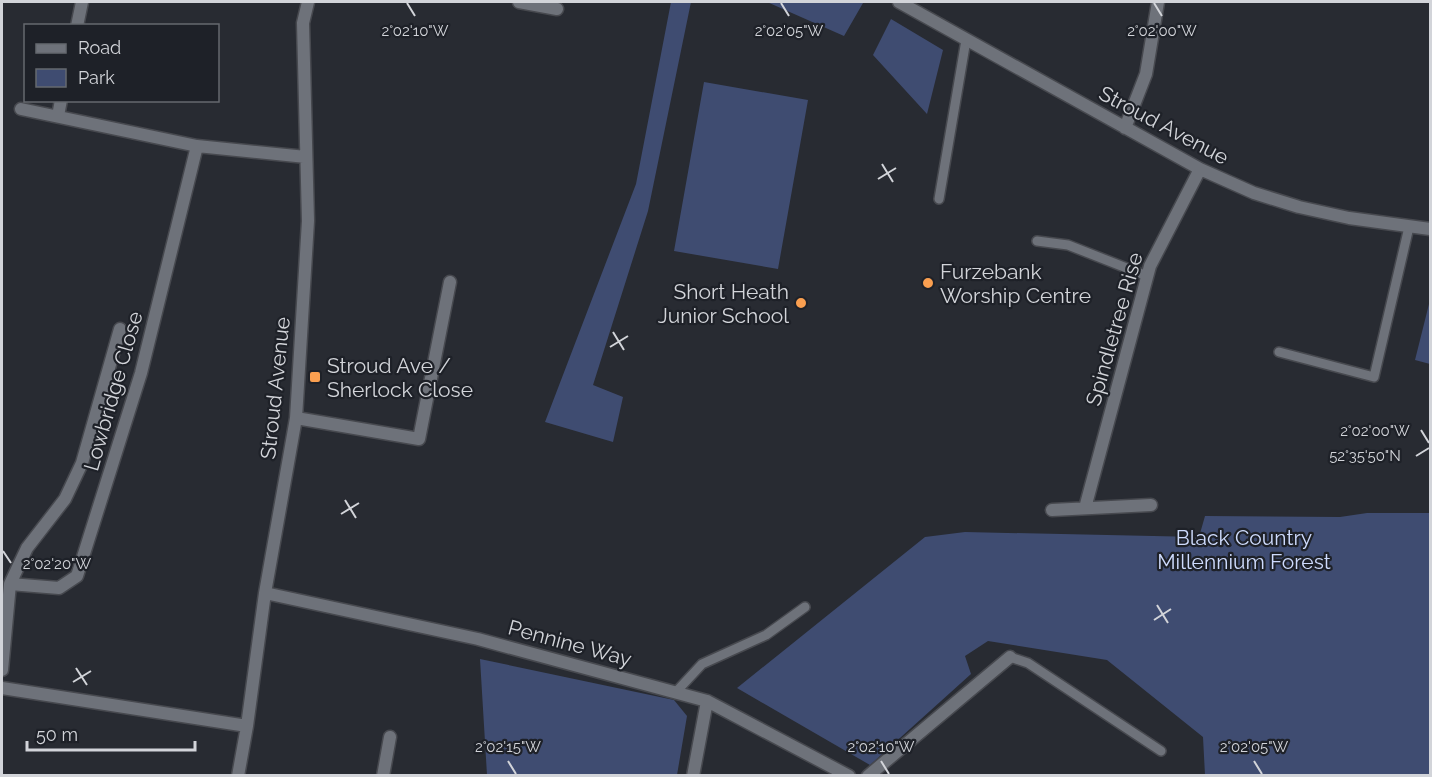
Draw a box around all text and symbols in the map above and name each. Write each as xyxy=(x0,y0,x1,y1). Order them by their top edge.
text: 2°02'10"W xyxy=(382,22,449,40)
text: 2°02'05"W xyxy=(755,22,824,40)
text: 2°02'00"W xyxy=(1127,22,1197,40)
legend xyxy=(24,24,219,102)
text: Road xyxy=(78,37,121,58)
text: Park xyxy=(78,67,115,88)
street label: Stroud Avenue xyxy=(1095,80,1233,170)
street label: Spindletree Rise xyxy=(1080,249,1148,409)
place label: Furzebank Worship Centre xyxy=(940,259,1091,308)
marker: Furzebank Worship Centre xyxy=(921,276,935,290)
place label: Short Heath Junior School xyxy=(658,279,789,328)
marker: Short Heath Junior School xyxy=(794,296,808,310)
street label: Lowbridge Close xyxy=(78,308,148,474)
street label: Stroud Avenue xyxy=(255,316,295,460)
place label: Stroud Ave / Sherlock Close xyxy=(327,353,473,402)
marker: Stroud Ave / Sherlock Close xyxy=(308,370,322,384)
text: 2°02'00"W xyxy=(1340,422,1410,440)
text: 52°35'50"N xyxy=(1329,447,1401,465)
park label: Black Country Millennium Forest xyxy=(1157,525,1331,574)
text: 2°02'20"W xyxy=(23,555,91,573)
street label: Pennine Way xyxy=(506,615,634,671)
scale bar xyxy=(27,714,195,752)
text: 50 m xyxy=(36,724,78,745)
text: 2°02'15"W xyxy=(475,738,541,756)
text: 2°02'10"W xyxy=(848,738,915,756)
text: 2°02'05"W xyxy=(1220,738,1289,756)

